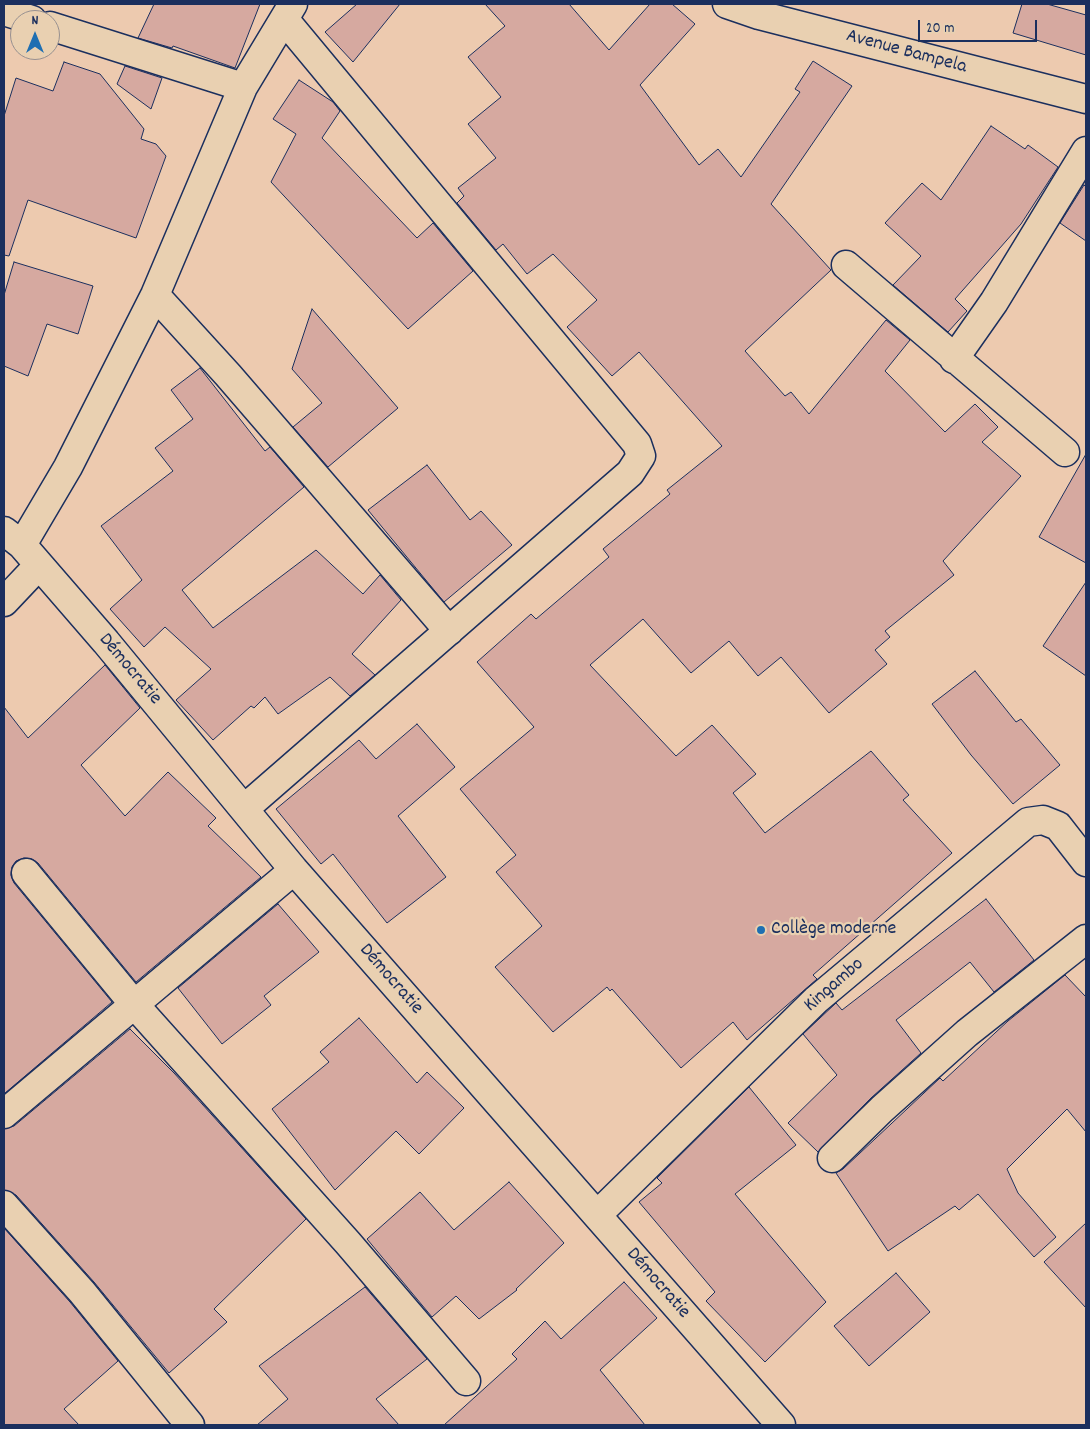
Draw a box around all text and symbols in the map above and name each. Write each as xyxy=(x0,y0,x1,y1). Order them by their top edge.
north arrow xyxy=(10,10,60,60)
scale bar xyxy=(920,10,1039,42)
text: N xyxy=(32,11,38,31)
text: 20 m xyxy=(926,18,954,40)
street label: Avenue Bampela xyxy=(843,25,969,81)
street label: Démocratie xyxy=(92,629,166,711)
place label: Collège moderne xyxy=(771,918,896,942)
marker: Collège moderne xyxy=(755,924,767,936)
street label: Démocratie xyxy=(353,940,427,1020)
street label: Kingambo xyxy=(800,953,870,1019)
street label: Démocratie xyxy=(620,1244,694,1324)

